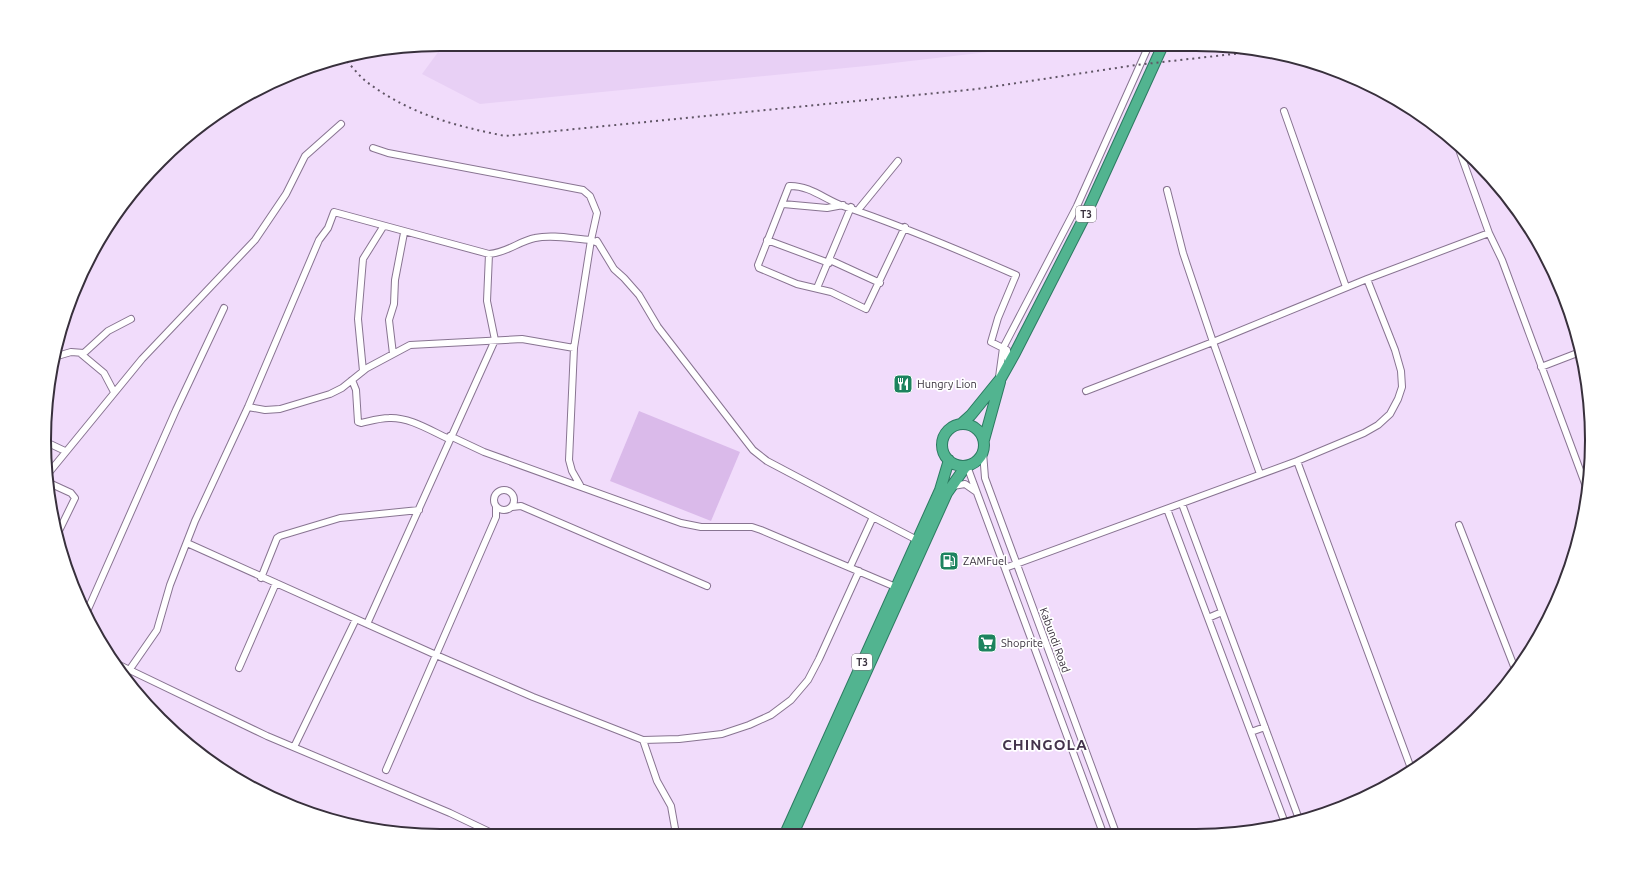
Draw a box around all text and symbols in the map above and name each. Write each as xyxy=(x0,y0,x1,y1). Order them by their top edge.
road number: T3 xyxy=(1076,206,1096,222)
restaurant icon: Hungry Lion xyxy=(892,373,914,395)
place label: Hungry Lion xyxy=(917,378,977,390)
fuel station icon: ZAMFuel xyxy=(938,550,960,572)
place label: ZAMFuel xyxy=(963,555,1007,567)
street label: Kabundi Road xyxy=(1038,606,1072,674)
supermarket icon: Shoprite xyxy=(976,632,998,654)
place label: Shoprite xyxy=(1001,637,1043,649)
road number: T3 xyxy=(852,654,872,670)
district label: CHINGOLA xyxy=(1002,736,1088,753)

